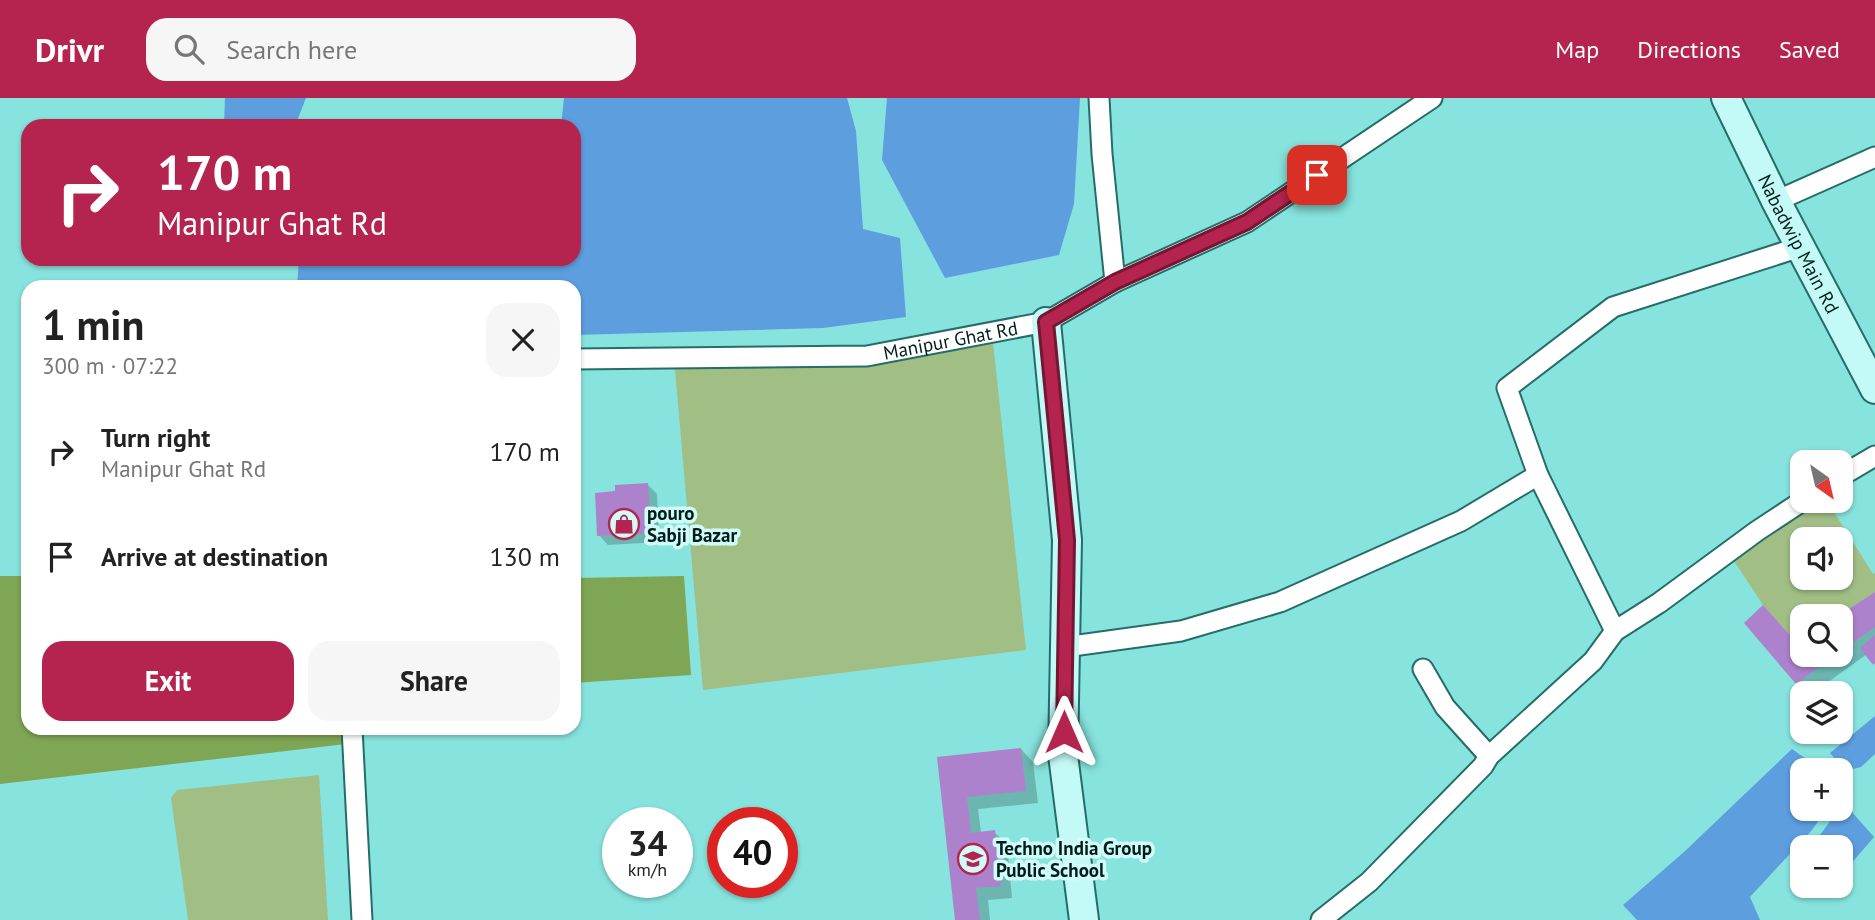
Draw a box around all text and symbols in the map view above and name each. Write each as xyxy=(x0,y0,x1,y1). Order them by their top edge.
search box xyxy=(146,18,636,81)
text: Drivr xyxy=(35,28,104,71)
icon: search xyxy=(170,30,208,68)
text: Search here xyxy=(226,33,357,66)
text: Map xyxy=(1555,34,1599,65)
text: Directions xyxy=(1637,34,1741,65)
text: Saved xyxy=(1779,34,1840,65)
text: 170 m xyxy=(157,140,292,204)
pin xyxy=(1287,145,1347,205)
icon: right xyxy=(42,147,133,238)
icon: arrive xyxy=(1298,156,1336,194)
street label: Nabadwip Main Rd xyxy=(1753,170,1845,317)
text: Manipur Ghat Rd xyxy=(157,202,387,244)
text: 1 min xyxy=(42,297,144,352)
button: close xyxy=(486,303,560,377)
street label: Manipur Ghat Rd xyxy=(881,316,1020,365)
text: 300 m · 07:22 xyxy=(42,351,178,380)
text: Turn right xyxy=(101,421,210,454)
icon: right xyxy=(42,433,80,471)
text: 170 m xyxy=(489,435,560,468)
north arrow xyxy=(1790,450,1853,513)
map controls xyxy=(1790,450,1853,898)
text: Manipur Ghat Rd xyxy=(101,454,266,483)
place label: pouro Sabji Bazar xyxy=(647,501,737,547)
shop icon: pouro Sabji Bazar xyxy=(607,507,641,541)
button: sound xyxy=(1790,527,1853,590)
icon: arrive xyxy=(42,538,80,576)
text: Arrive at destination xyxy=(101,540,328,573)
text: 130 m xyxy=(489,540,560,573)
button: search xyxy=(1790,604,1853,667)
button: Exit xyxy=(42,641,294,721)
button: Share xyxy=(308,641,560,721)
button: layers xyxy=(1790,681,1853,744)
position arrow xyxy=(1027,695,1101,769)
button: + xyxy=(1790,758,1853,821)
speed limit sign: 40 xyxy=(707,807,798,898)
text: 34 xyxy=(628,820,667,866)
button: − xyxy=(1790,835,1853,898)
place label: Techno India Group Public School xyxy=(996,836,1152,882)
school or university icon: Techno India Group Public School xyxy=(956,842,990,876)
text: km/h xyxy=(628,858,667,881)

